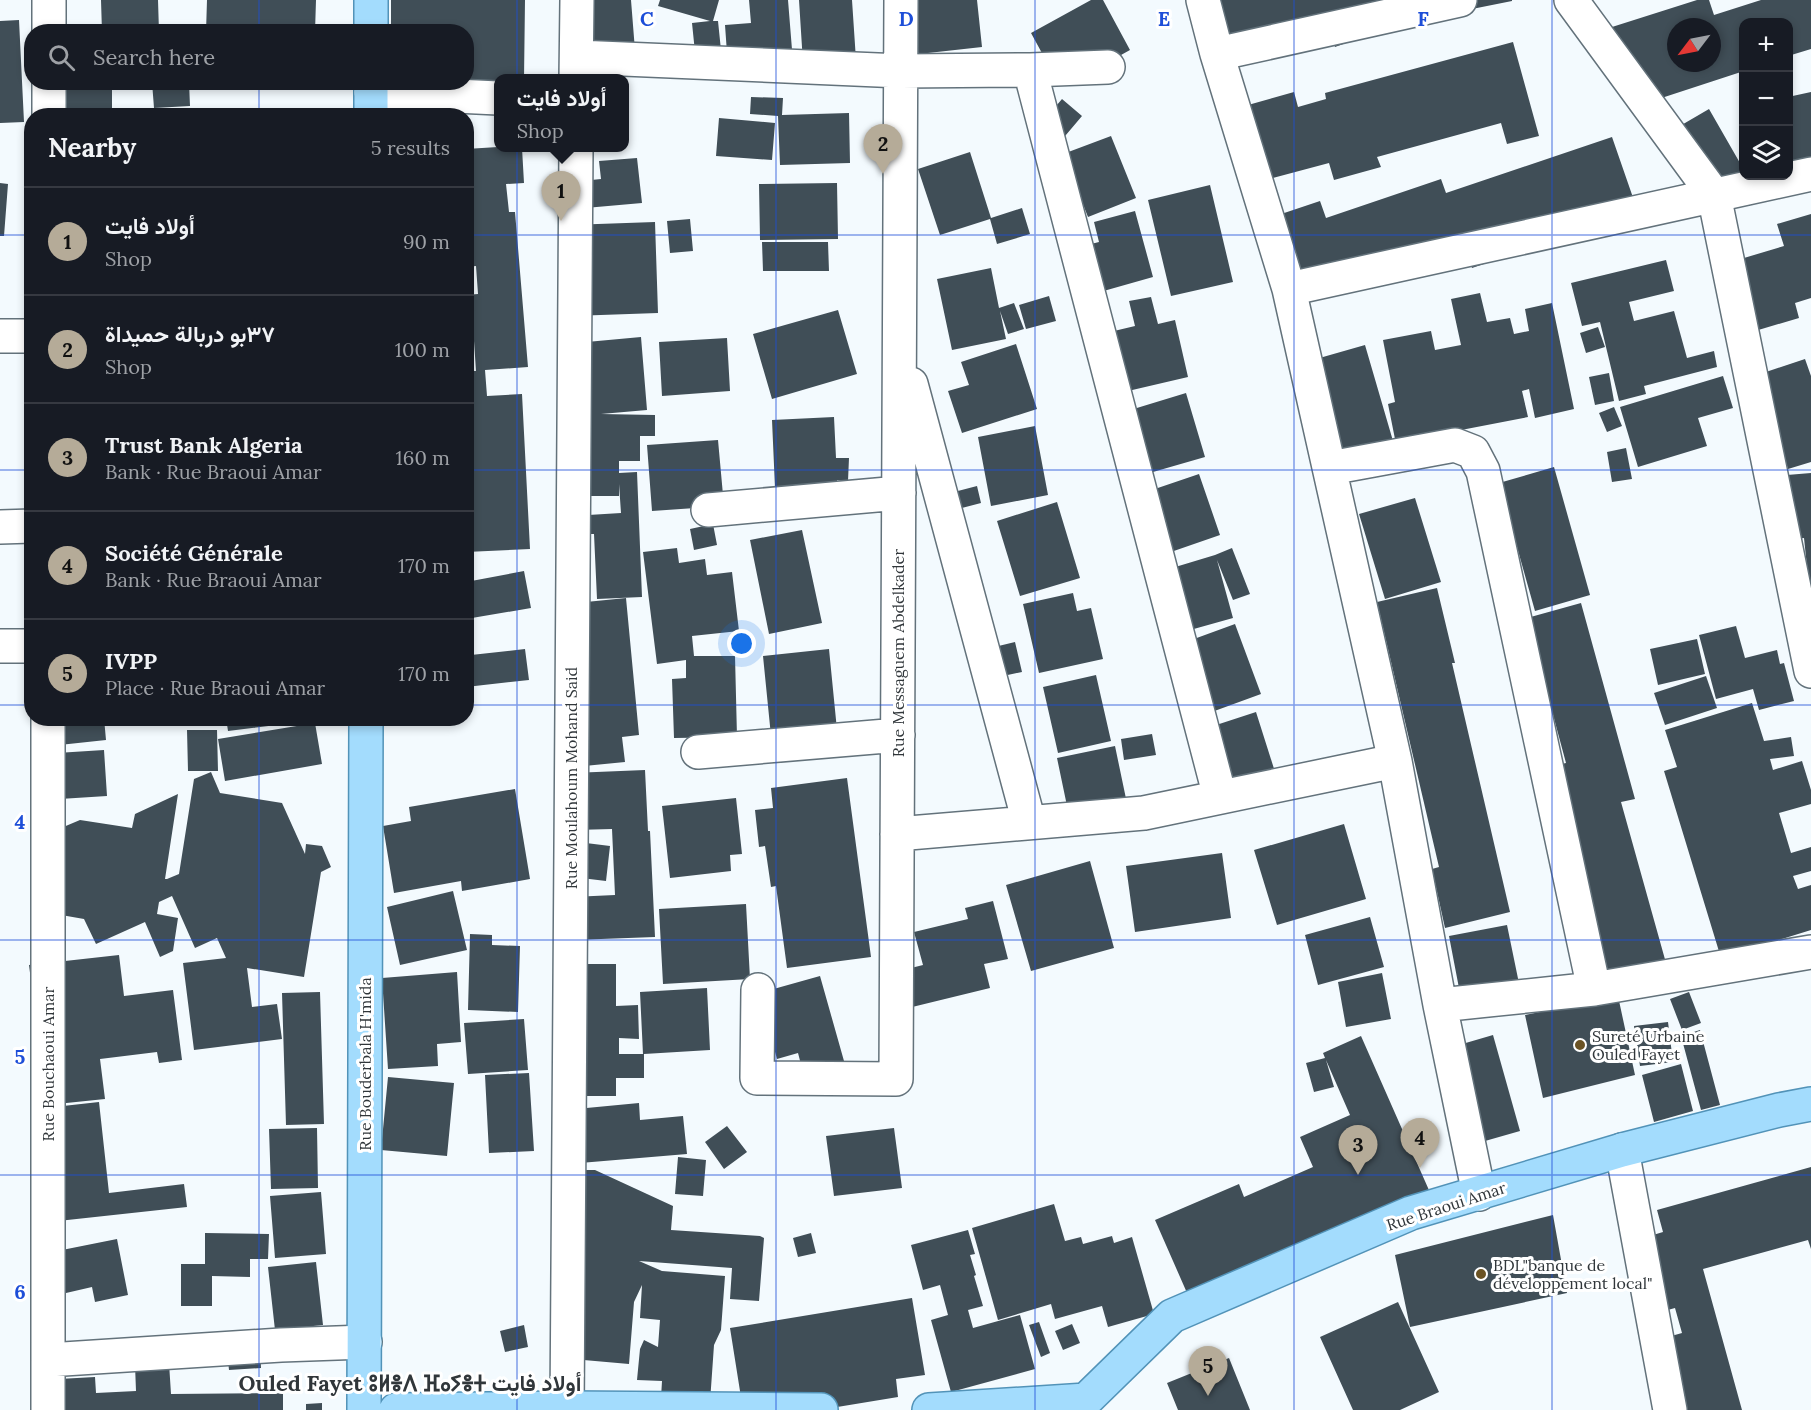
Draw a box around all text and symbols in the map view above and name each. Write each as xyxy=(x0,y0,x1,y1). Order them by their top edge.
text: C xyxy=(640,6,654,31)
text: D xyxy=(898,6,914,31)
text: E xyxy=(1158,6,1170,31)
text: F xyxy=(1417,6,1429,31)
north arrow xyxy=(1667,18,1721,72)
map controls xyxy=(1739,18,1793,180)
button: + xyxy=(1739,18,1793,72)
search box xyxy=(24,24,474,90)
icon: search xyxy=(45,41,78,74)
text: Search here xyxy=(93,43,215,71)
button: − xyxy=(1739,72,1793,126)
popup xyxy=(494,74,629,152)
text: أولاد فايت xyxy=(517,84,606,112)
text: Shop xyxy=(517,118,564,143)
pin: 2 xyxy=(864,124,902,174)
button: layers xyxy=(1739,126,1793,180)
text: Nearby xyxy=(48,131,136,164)
text: 5 results xyxy=(371,135,450,160)
pin: 1 xyxy=(542,172,580,221)
text: أولاد فايت xyxy=(105,212,195,240)
text: 1 xyxy=(63,229,72,254)
text: 90 m xyxy=(403,229,450,254)
text: Shop xyxy=(105,246,152,271)
text: ٣٧بو دربالة حميداة xyxy=(105,320,275,348)
text: 2 xyxy=(62,337,73,362)
text: 100 m xyxy=(395,337,450,362)
text: Shop xyxy=(105,354,152,379)
text: Trust Bank Algeria xyxy=(105,431,303,459)
text: 3 xyxy=(62,445,73,470)
text: 160 m xyxy=(396,445,450,470)
text: Bank · Rue Braoui Amar xyxy=(105,459,322,484)
text: Société Générale xyxy=(105,539,283,567)
street label: Rue Messaguem Abdelkader xyxy=(888,549,908,757)
text: 4 xyxy=(62,553,73,578)
text: 170 m xyxy=(398,553,450,578)
text: Bank · Rue Braoui Amar xyxy=(105,567,322,592)
your location xyxy=(727,629,756,658)
text: IVPP xyxy=(105,647,157,675)
text: 5 xyxy=(62,661,73,686)
text: 170 m xyxy=(398,661,450,686)
street label: Rue Moulahoum Mohand Said xyxy=(561,666,581,889)
text: Place · Rue Braoui Amar xyxy=(105,675,325,700)
text: 4 xyxy=(15,809,26,834)
street label: Rue Bouderbala H'mida xyxy=(355,977,375,1151)
street label: Rue Bouchaoui Amar xyxy=(38,987,58,1141)
place label: Sureté Urbaine Ouled Fayet xyxy=(1592,1026,1705,1064)
marker: Sureté Urbaine Ouled Fayet xyxy=(1573,1038,1587,1052)
text: 5 xyxy=(15,1044,26,1069)
pin: 4 xyxy=(1400,1118,1440,1168)
pin: 3 xyxy=(1338,1126,1378,1175)
street label: Rue Braoui Amar xyxy=(1384,1177,1508,1235)
place label: BDL"banque de développement local" xyxy=(1493,1255,1653,1293)
marker: BDL"banque de développement local" xyxy=(1474,1267,1488,1281)
text: 6 xyxy=(14,1279,26,1304)
pin: 5 xyxy=(1188,1346,1228,1396)
district label: Ouled Fayet ⵓⵍⴻⴷ ⴼⴰⵢⴻⵜ أولاد فايت xyxy=(239,1369,581,1397)

